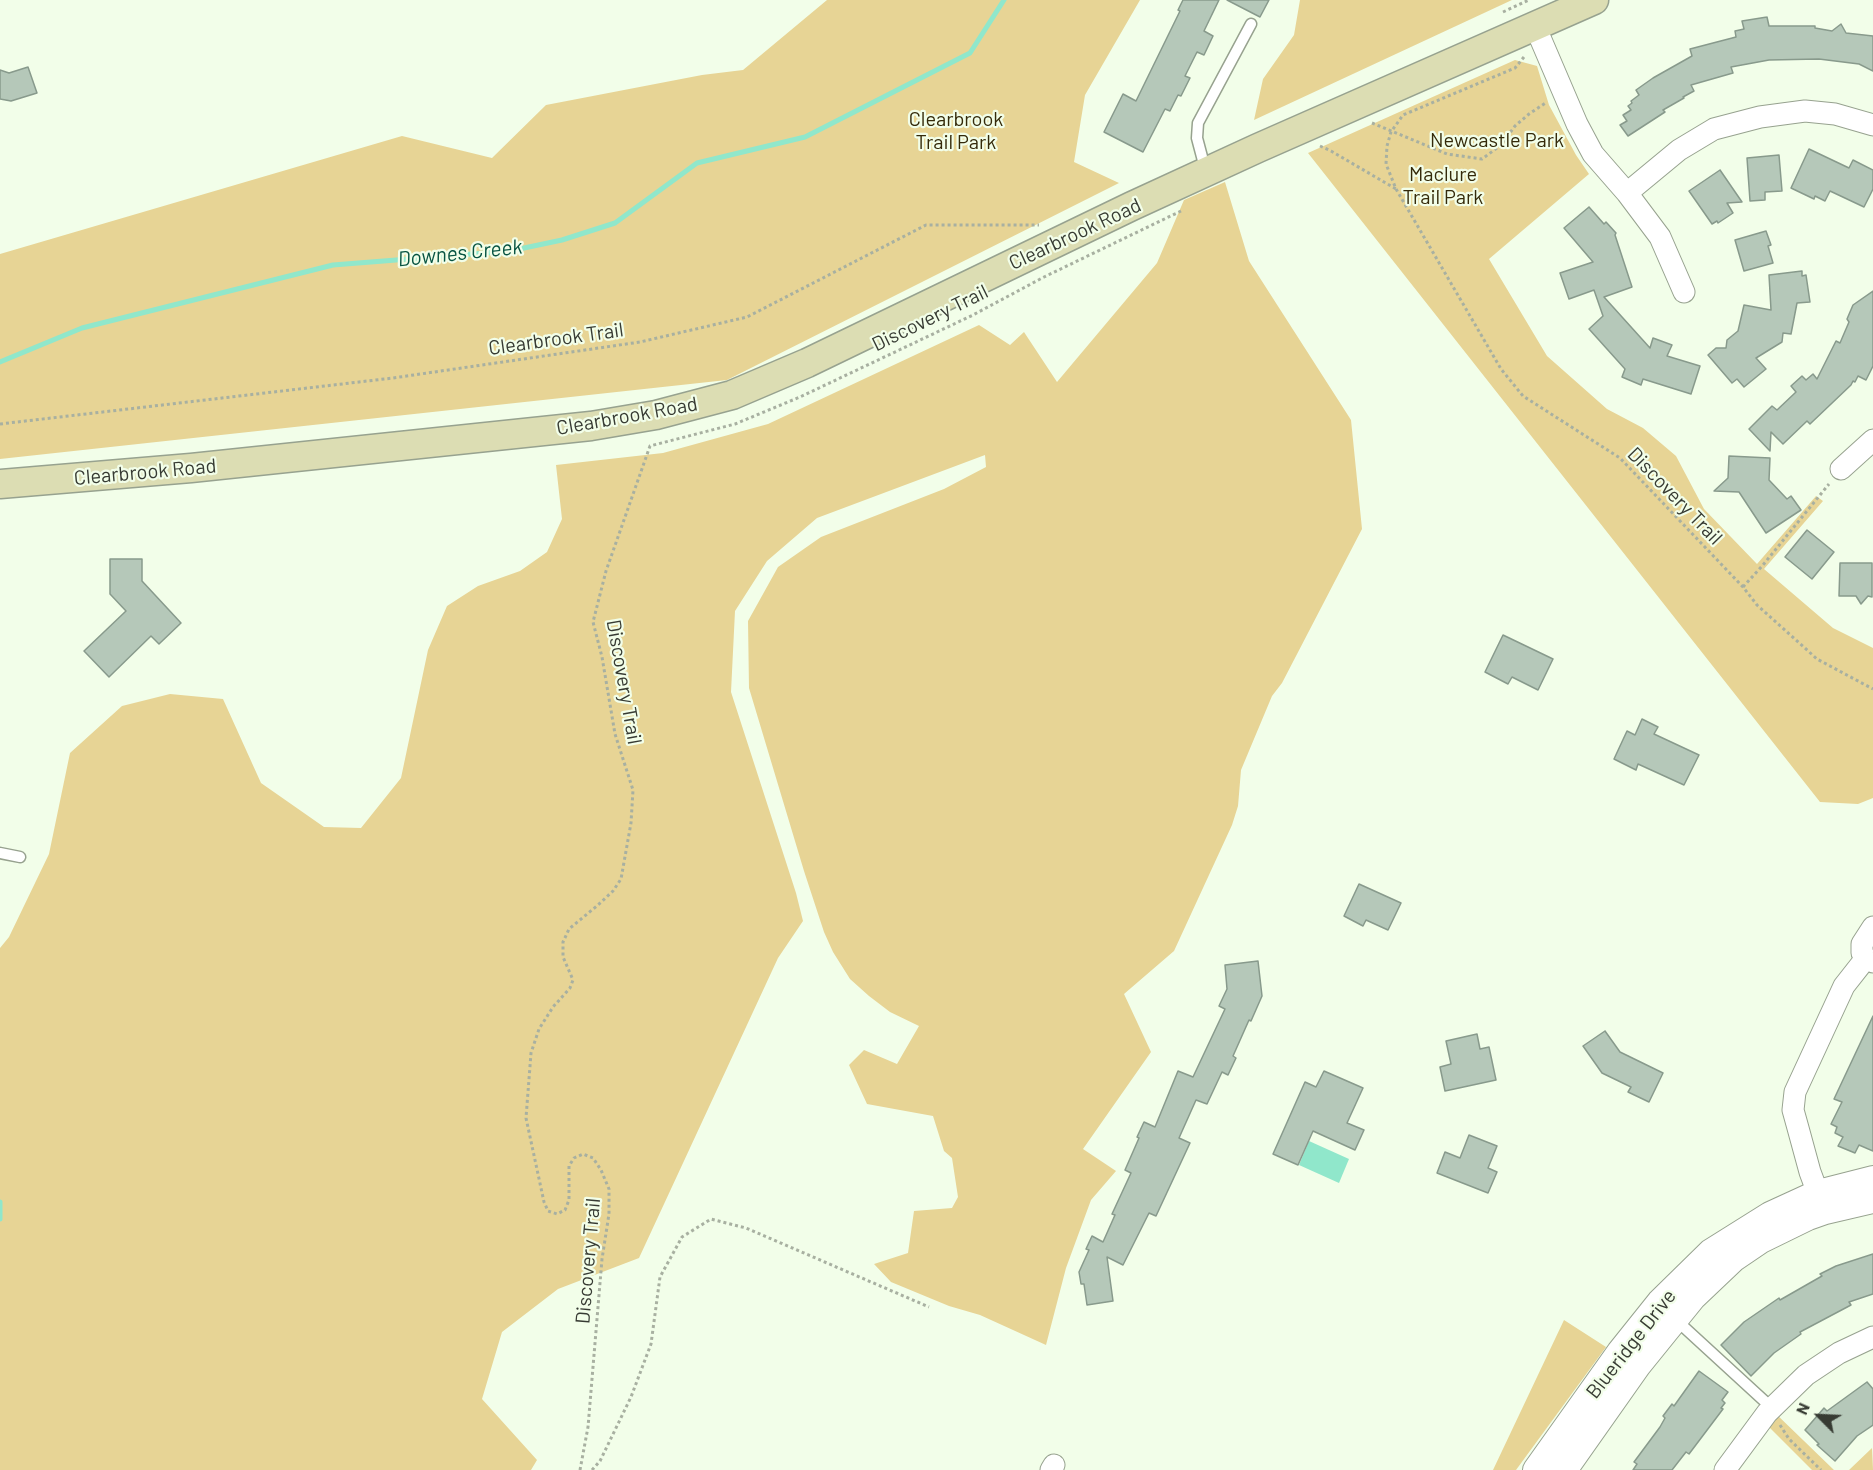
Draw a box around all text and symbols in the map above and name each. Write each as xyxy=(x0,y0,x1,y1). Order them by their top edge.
park label: Clearbrook Trail Park xyxy=(909,107,1003,154)
park label: Newcastle Park xyxy=(1430,128,1564,152)
park label: Maclure Trail Park xyxy=(1403,162,1483,209)
street label: Clearbrook Road xyxy=(1005,193,1145,275)
water label: Downes Creek xyxy=(397,234,523,272)
street label: Discovery Trail xyxy=(868,280,992,356)
street label: Clearbrook Trail xyxy=(487,318,625,360)
street label: Clearbrook Road xyxy=(555,392,699,440)
street label: Discovery Trail xyxy=(1623,442,1727,550)
street label: Clearbrook Road xyxy=(73,454,217,490)
street label: Discovery Trail xyxy=(601,618,647,746)
street label: Discovery Trail xyxy=(571,1197,605,1325)
street label: Blueridge Drive xyxy=(1581,1285,1681,1403)
north arrow xyxy=(1789,1386,1849,1446)
text: N xyxy=(1791,1400,1813,1417)

